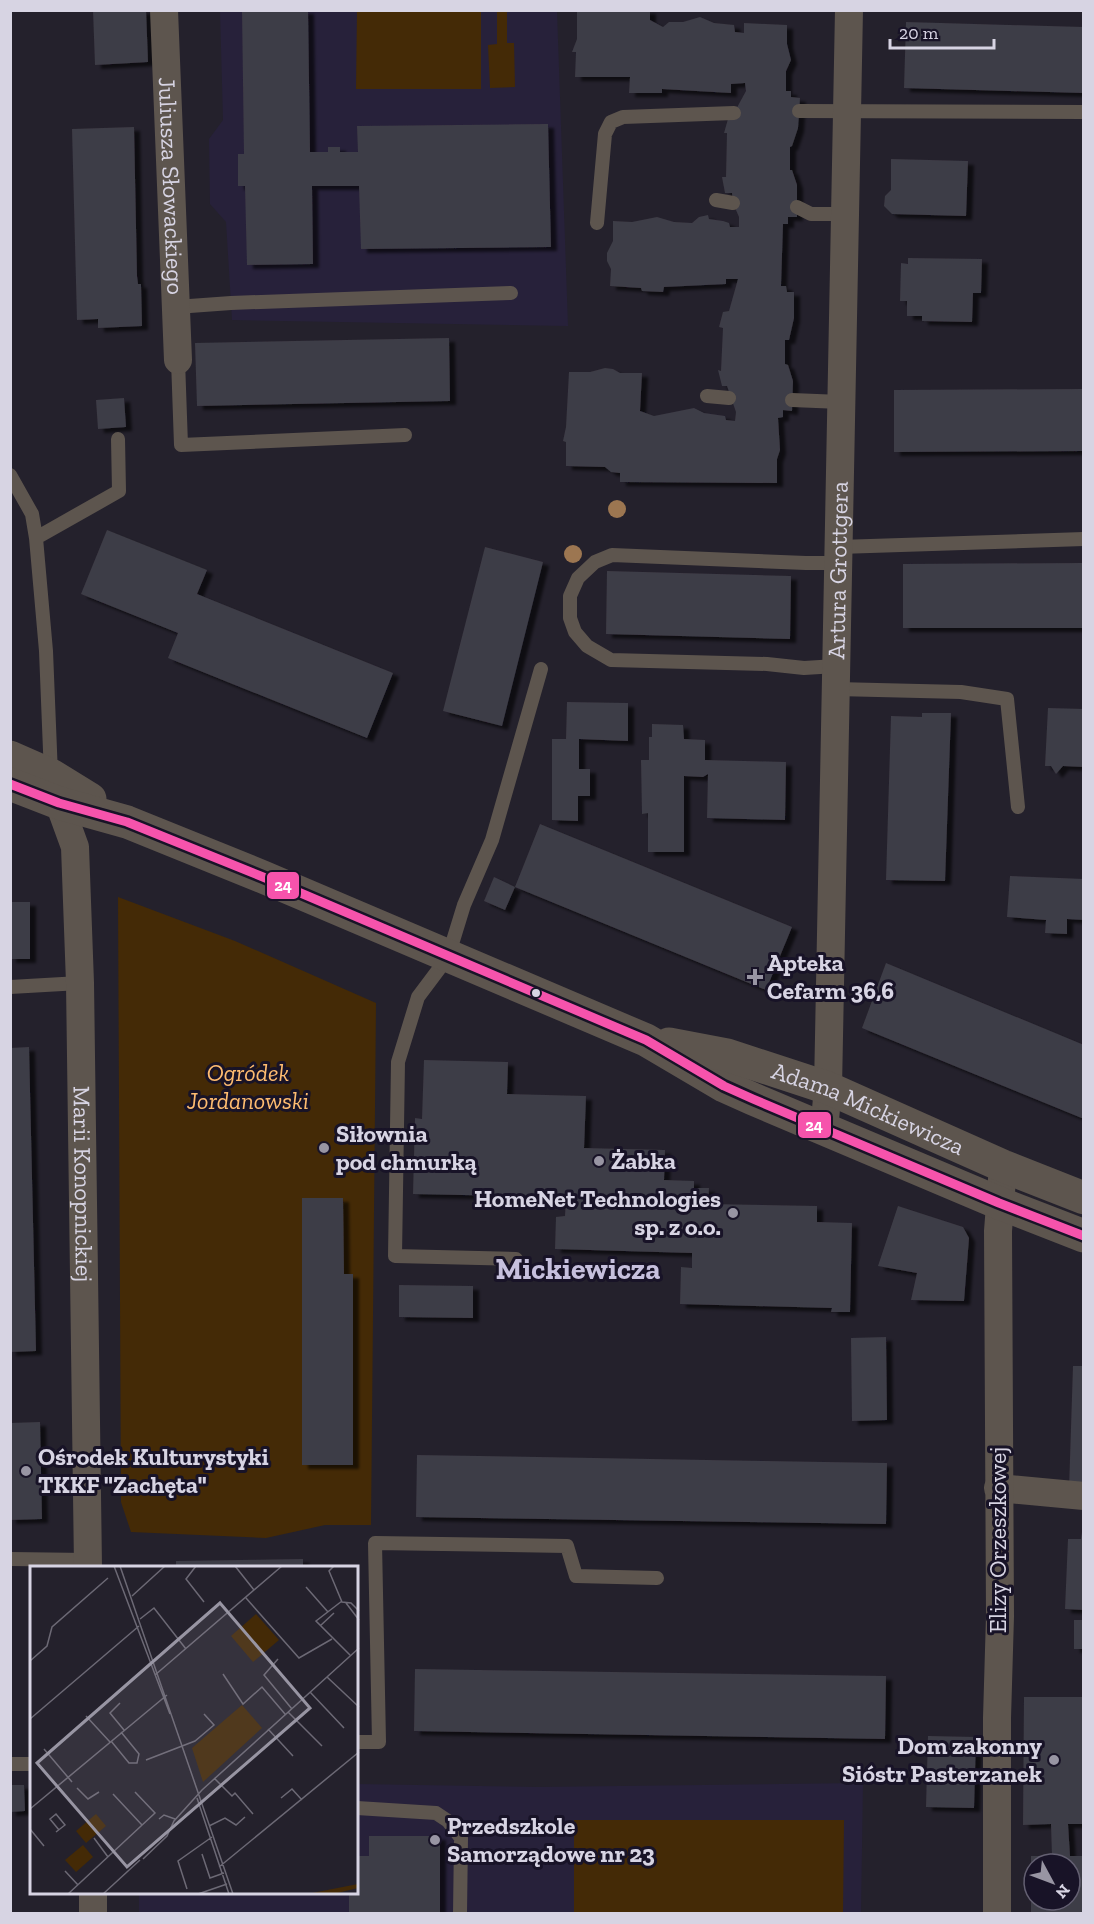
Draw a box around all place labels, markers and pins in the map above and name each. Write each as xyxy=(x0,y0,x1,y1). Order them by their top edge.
place label: Apteka Cefarm 36,6 xyxy=(767,948,894,1005)
marker: Apteka Cefarm 36,6 xyxy=(748,970,762,984)
unlabelled marker xyxy=(530,987,542,999)
place label: Siłownia pod chmurką xyxy=(336,1119,477,1176)
marker: Siłownia pod chmurką xyxy=(317,1141,331,1155)
place label: Żabka xyxy=(611,1146,676,1175)
marker: Żabka xyxy=(592,1154,606,1168)
place label: HomeNet Technologies sp. z o.o. xyxy=(474,1184,721,1241)
marker: HomeNet Technologies sp. z o.o. xyxy=(726,1206,740,1220)
place label: Ośrodek Kulturystyki TKKF "Zachęta" xyxy=(38,1442,269,1499)
marker: Ośrodek Kulturystyki TKKF "Zachęta" xyxy=(19,1464,33,1478)
place label: Dom zakonny Sióstr Pasterzanek xyxy=(842,1731,1042,1788)
marker: Dom zakonny Sióstr Pasterzanek xyxy=(1047,1753,1061,1767)
place label: Przedszkole Samorządowe nr 23 xyxy=(447,1811,655,1868)
marker: Przedszkole Samorządowe nr 23 xyxy=(428,1833,442,1847)

